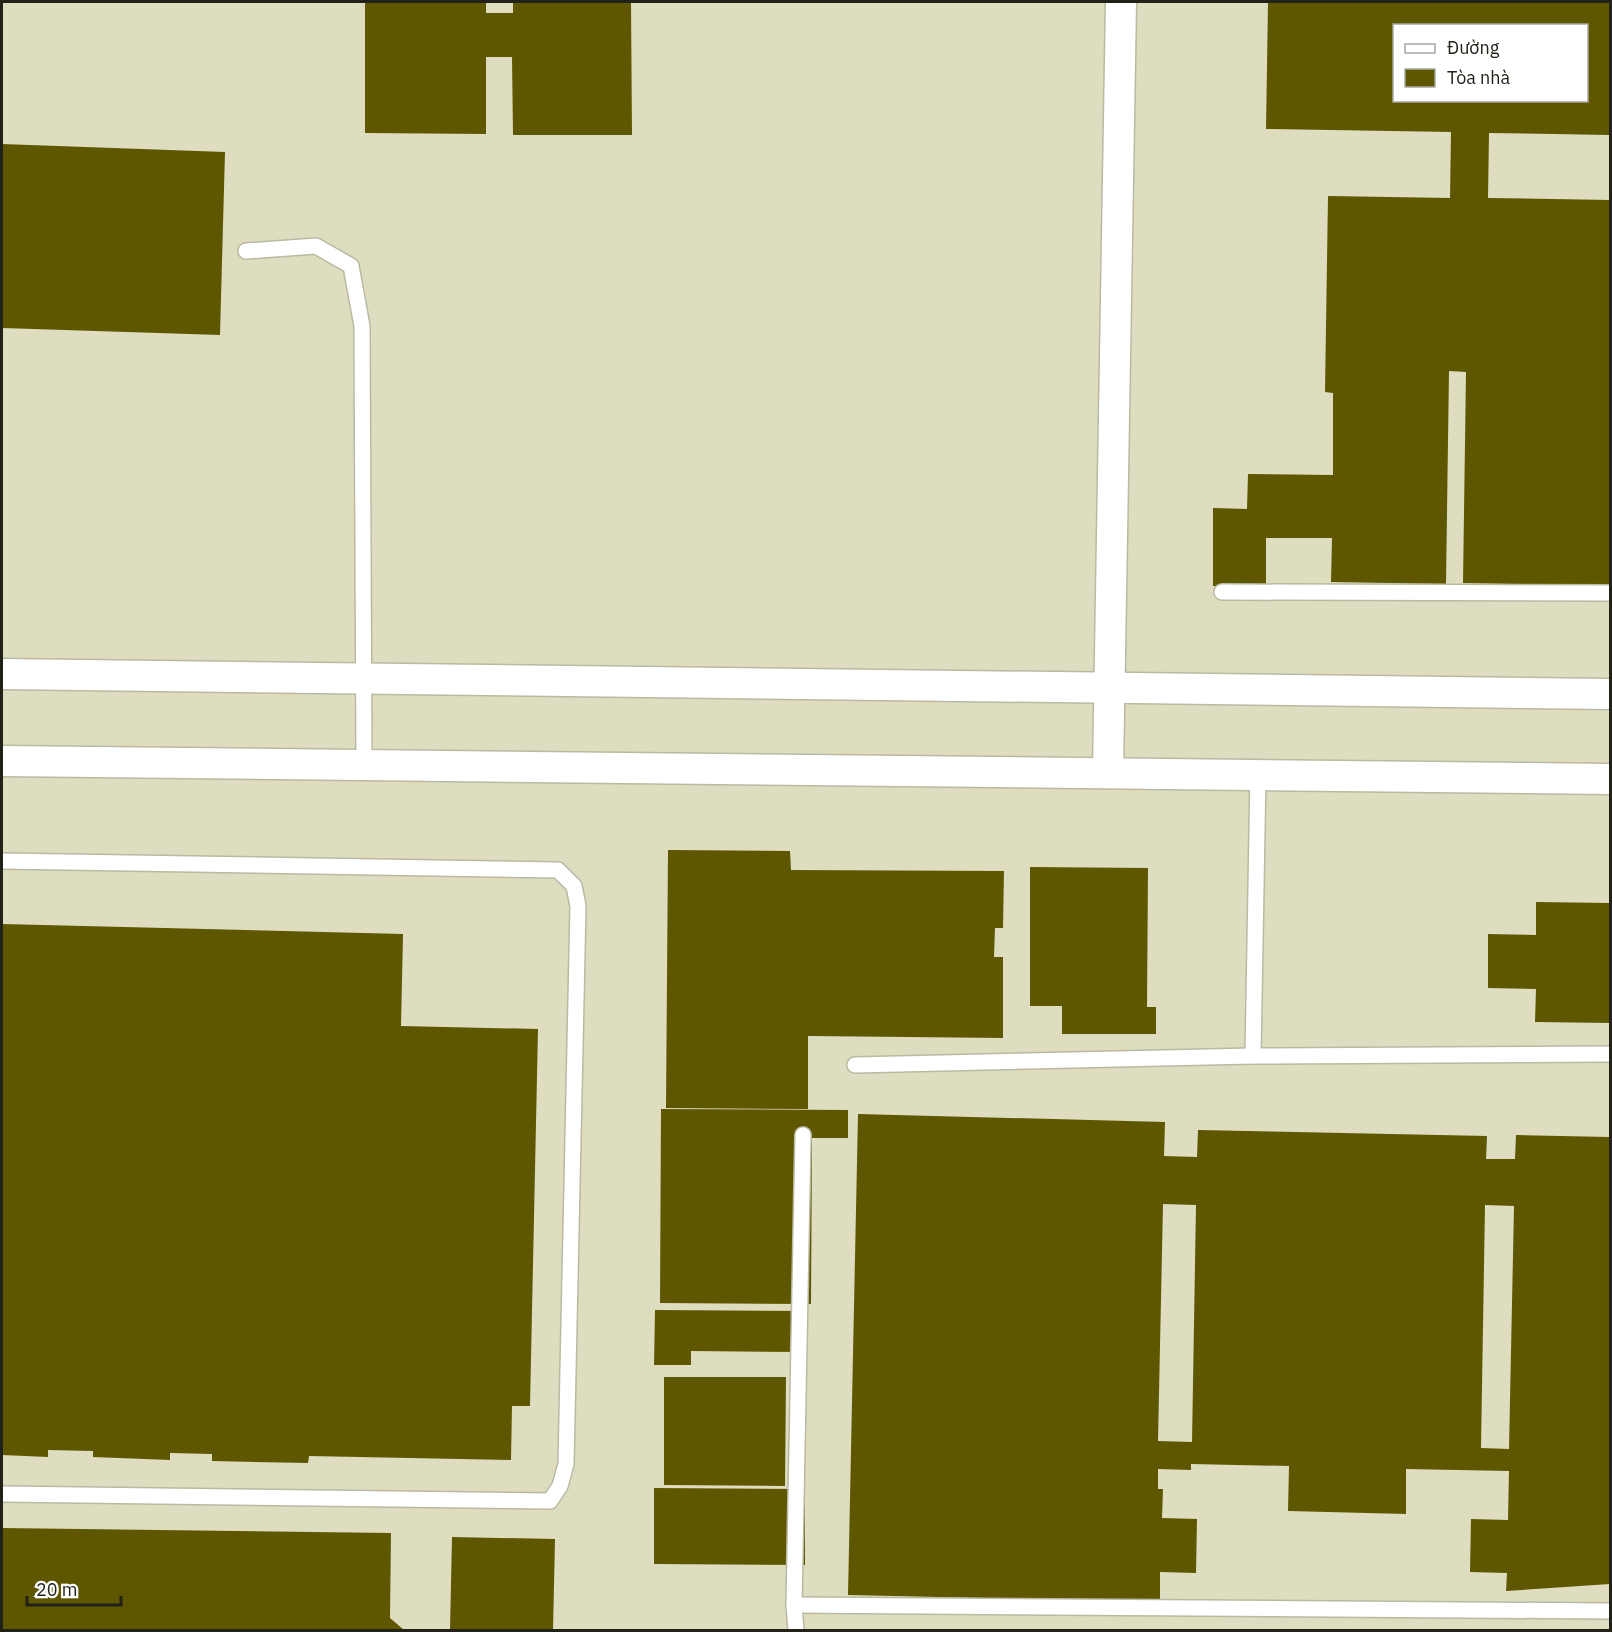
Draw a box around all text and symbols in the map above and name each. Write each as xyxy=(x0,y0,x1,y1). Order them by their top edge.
legend xyxy=(1393,24,1588,102)
text: Đường xyxy=(1447,36,1500,59)
text: Tòa nhà xyxy=(1447,66,1511,89)
scale bar xyxy=(27,1569,122,1607)
text: 20 m xyxy=(36,1578,78,1601)

